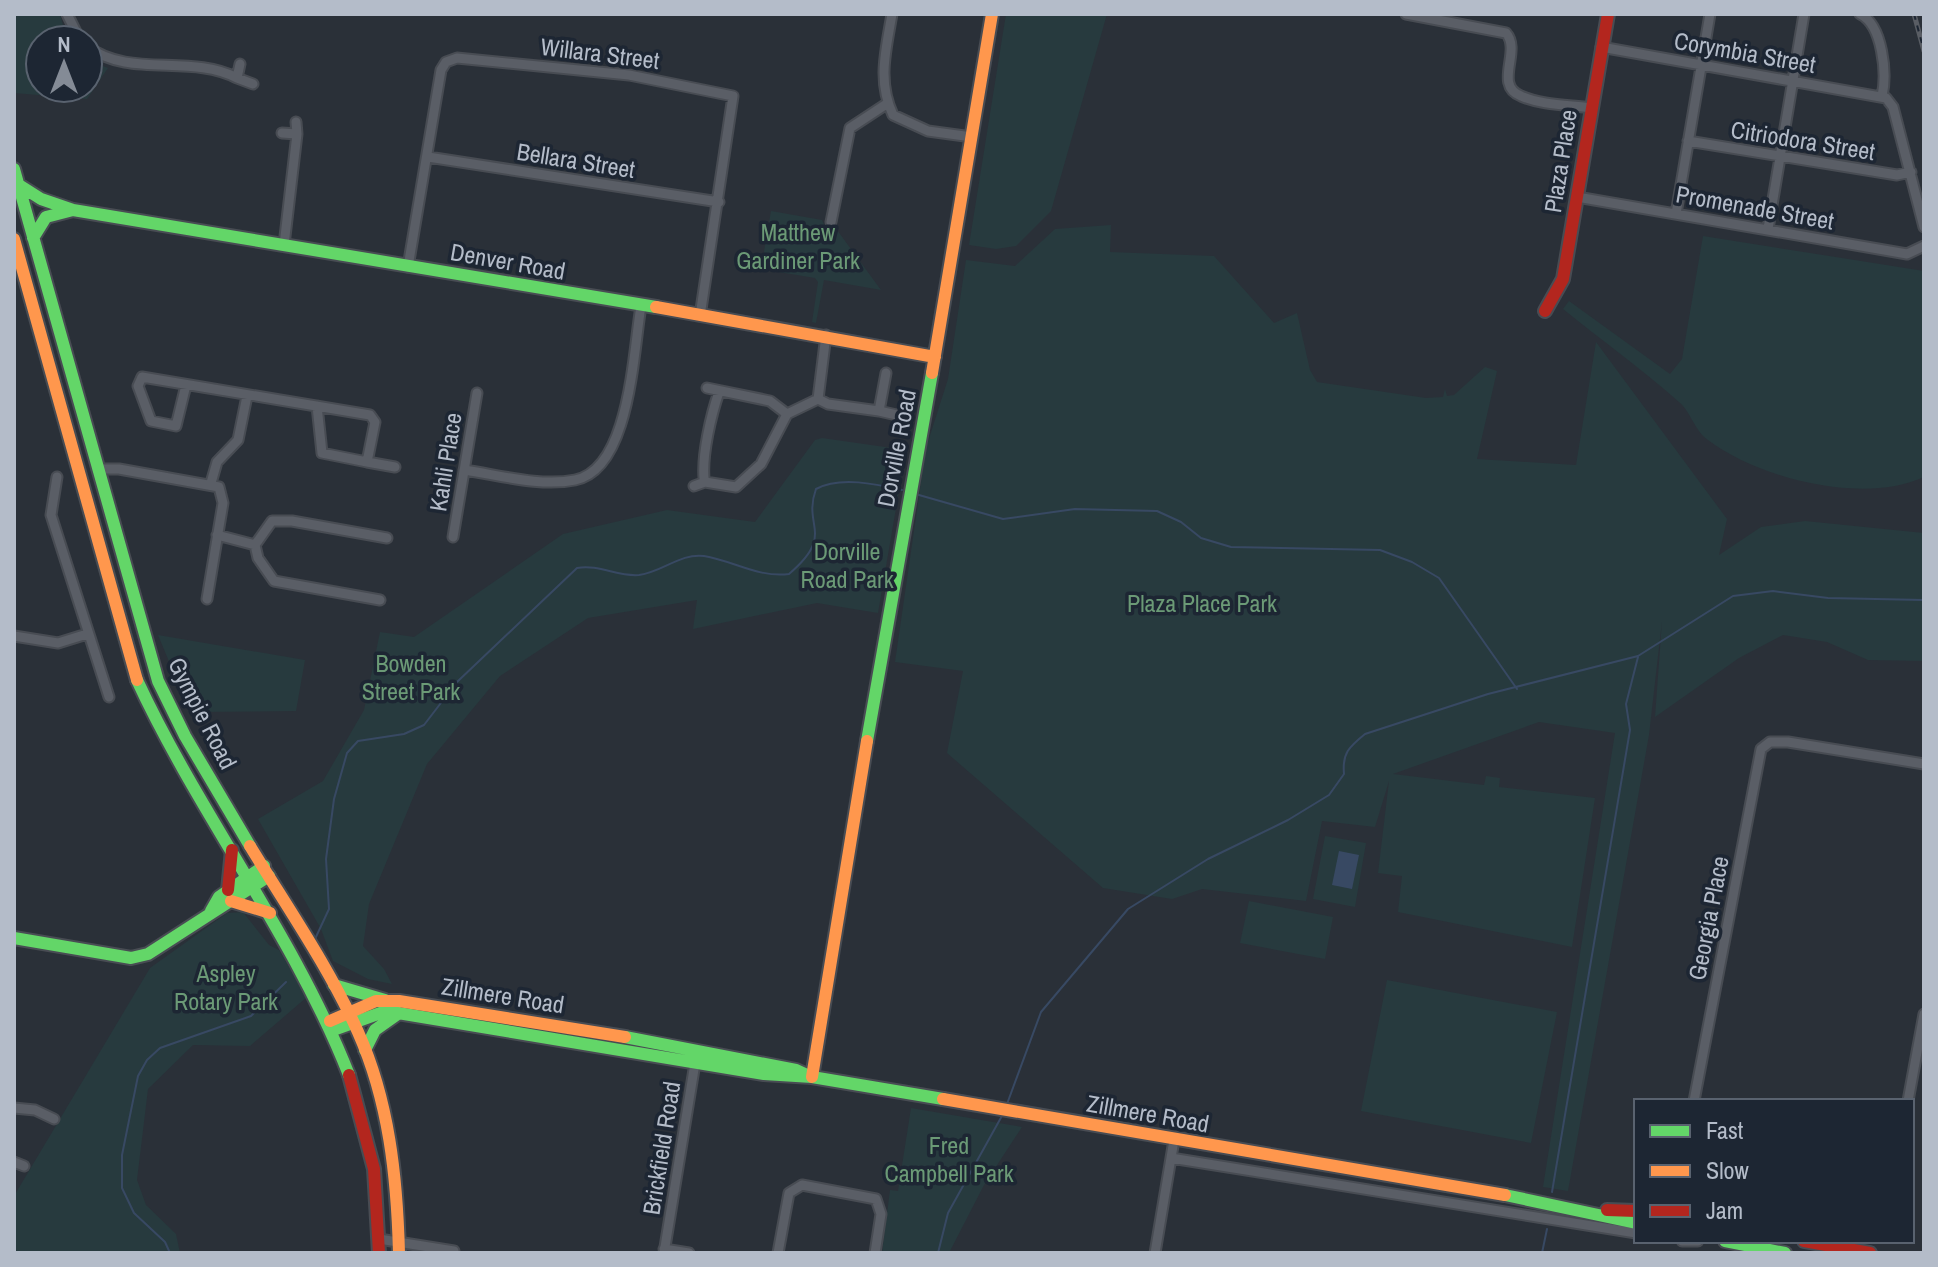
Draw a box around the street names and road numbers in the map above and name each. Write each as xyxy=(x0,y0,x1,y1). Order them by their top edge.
street label: Corymbia Street xyxy=(1672,24,1819,80)
street label: Willara Street xyxy=(539,30,662,76)
street label: Plaza Place xyxy=(1536,107,1584,215)
street label: Citriodora Street xyxy=(1729,113,1878,167)
street label: Bellara Street xyxy=(515,135,638,185)
street label: Promenade Street xyxy=(1674,177,1837,237)
street label: Denver Road xyxy=(448,235,568,287)
street label: Dorville Road xyxy=(869,386,923,510)
street label: Kahli Place xyxy=(421,410,469,514)
street label: Gympie Road xyxy=(161,652,245,774)
street label: Georgia Place xyxy=(1680,853,1736,983)
street label: Zillmere Road xyxy=(439,970,567,1020)
street label: Brickfield Road xyxy=(635,1079,687,1217)
street label: Zillmere Road xyxy=(1084,1087,1212,1139)

